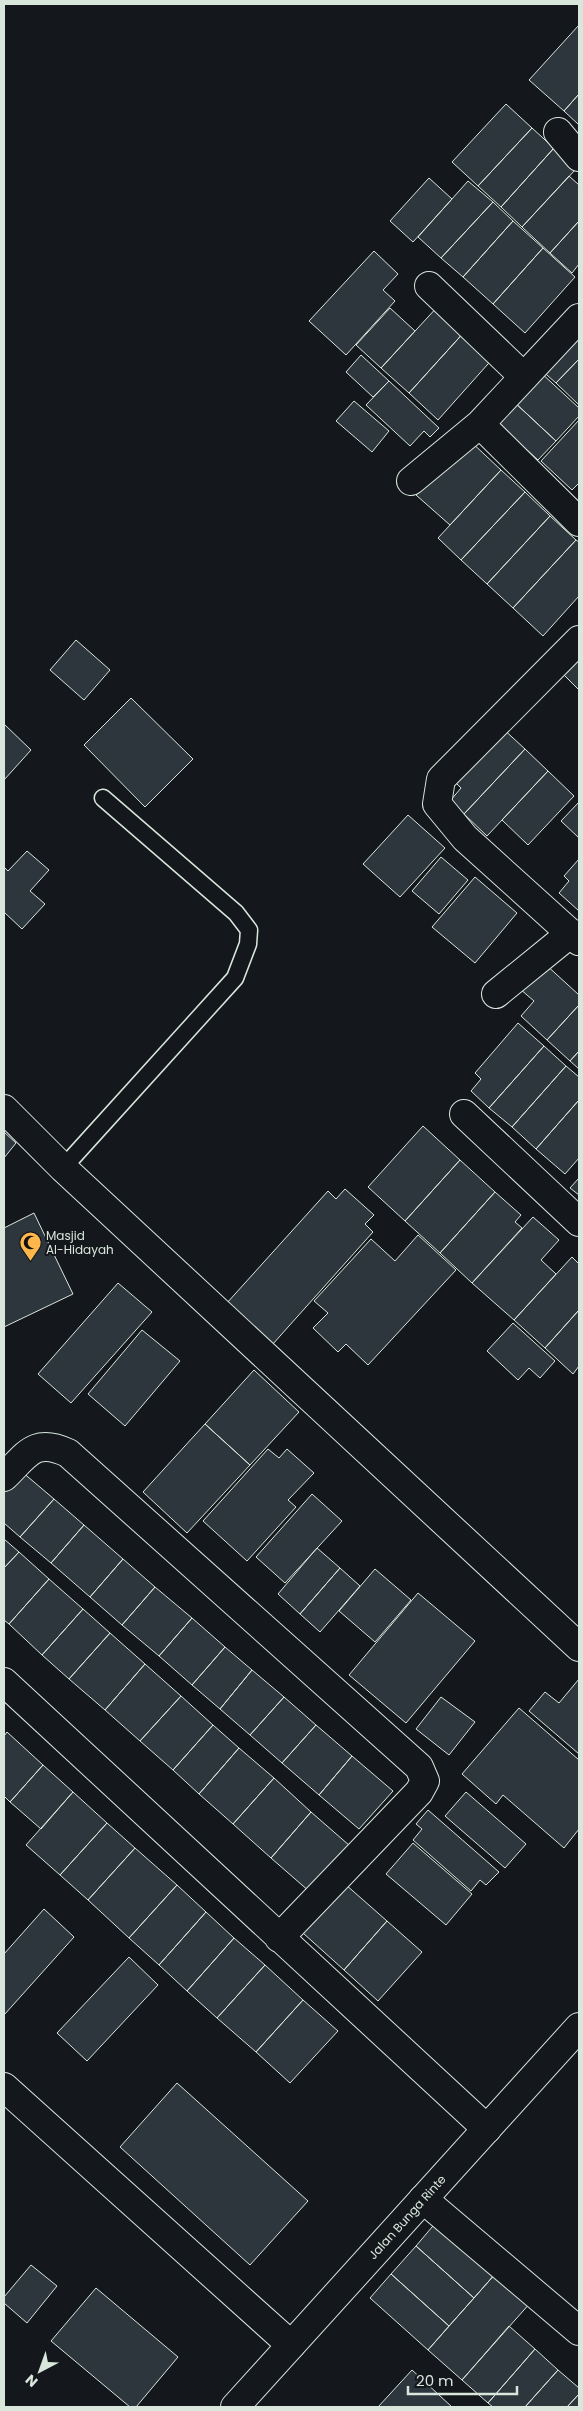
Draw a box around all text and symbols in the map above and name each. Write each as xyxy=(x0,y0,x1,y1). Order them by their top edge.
place label: Masjid Al-Hidayah xyxy=(46,1227,114,1258)
mosque icon: Masjid Al-Hidayah xyxy=(18,1230,42,1261)
street label: Jalan Bunga Rinte xyxy=(364,2171,450,2263)
north arrow xyxy=(15,2346,65,2396)
scale bar xyxy=(408,2364,517,2396)
text: N xyxy=(21,2370,42,2392)
text: 20 m xyxy=(416,2370,454,2391)

